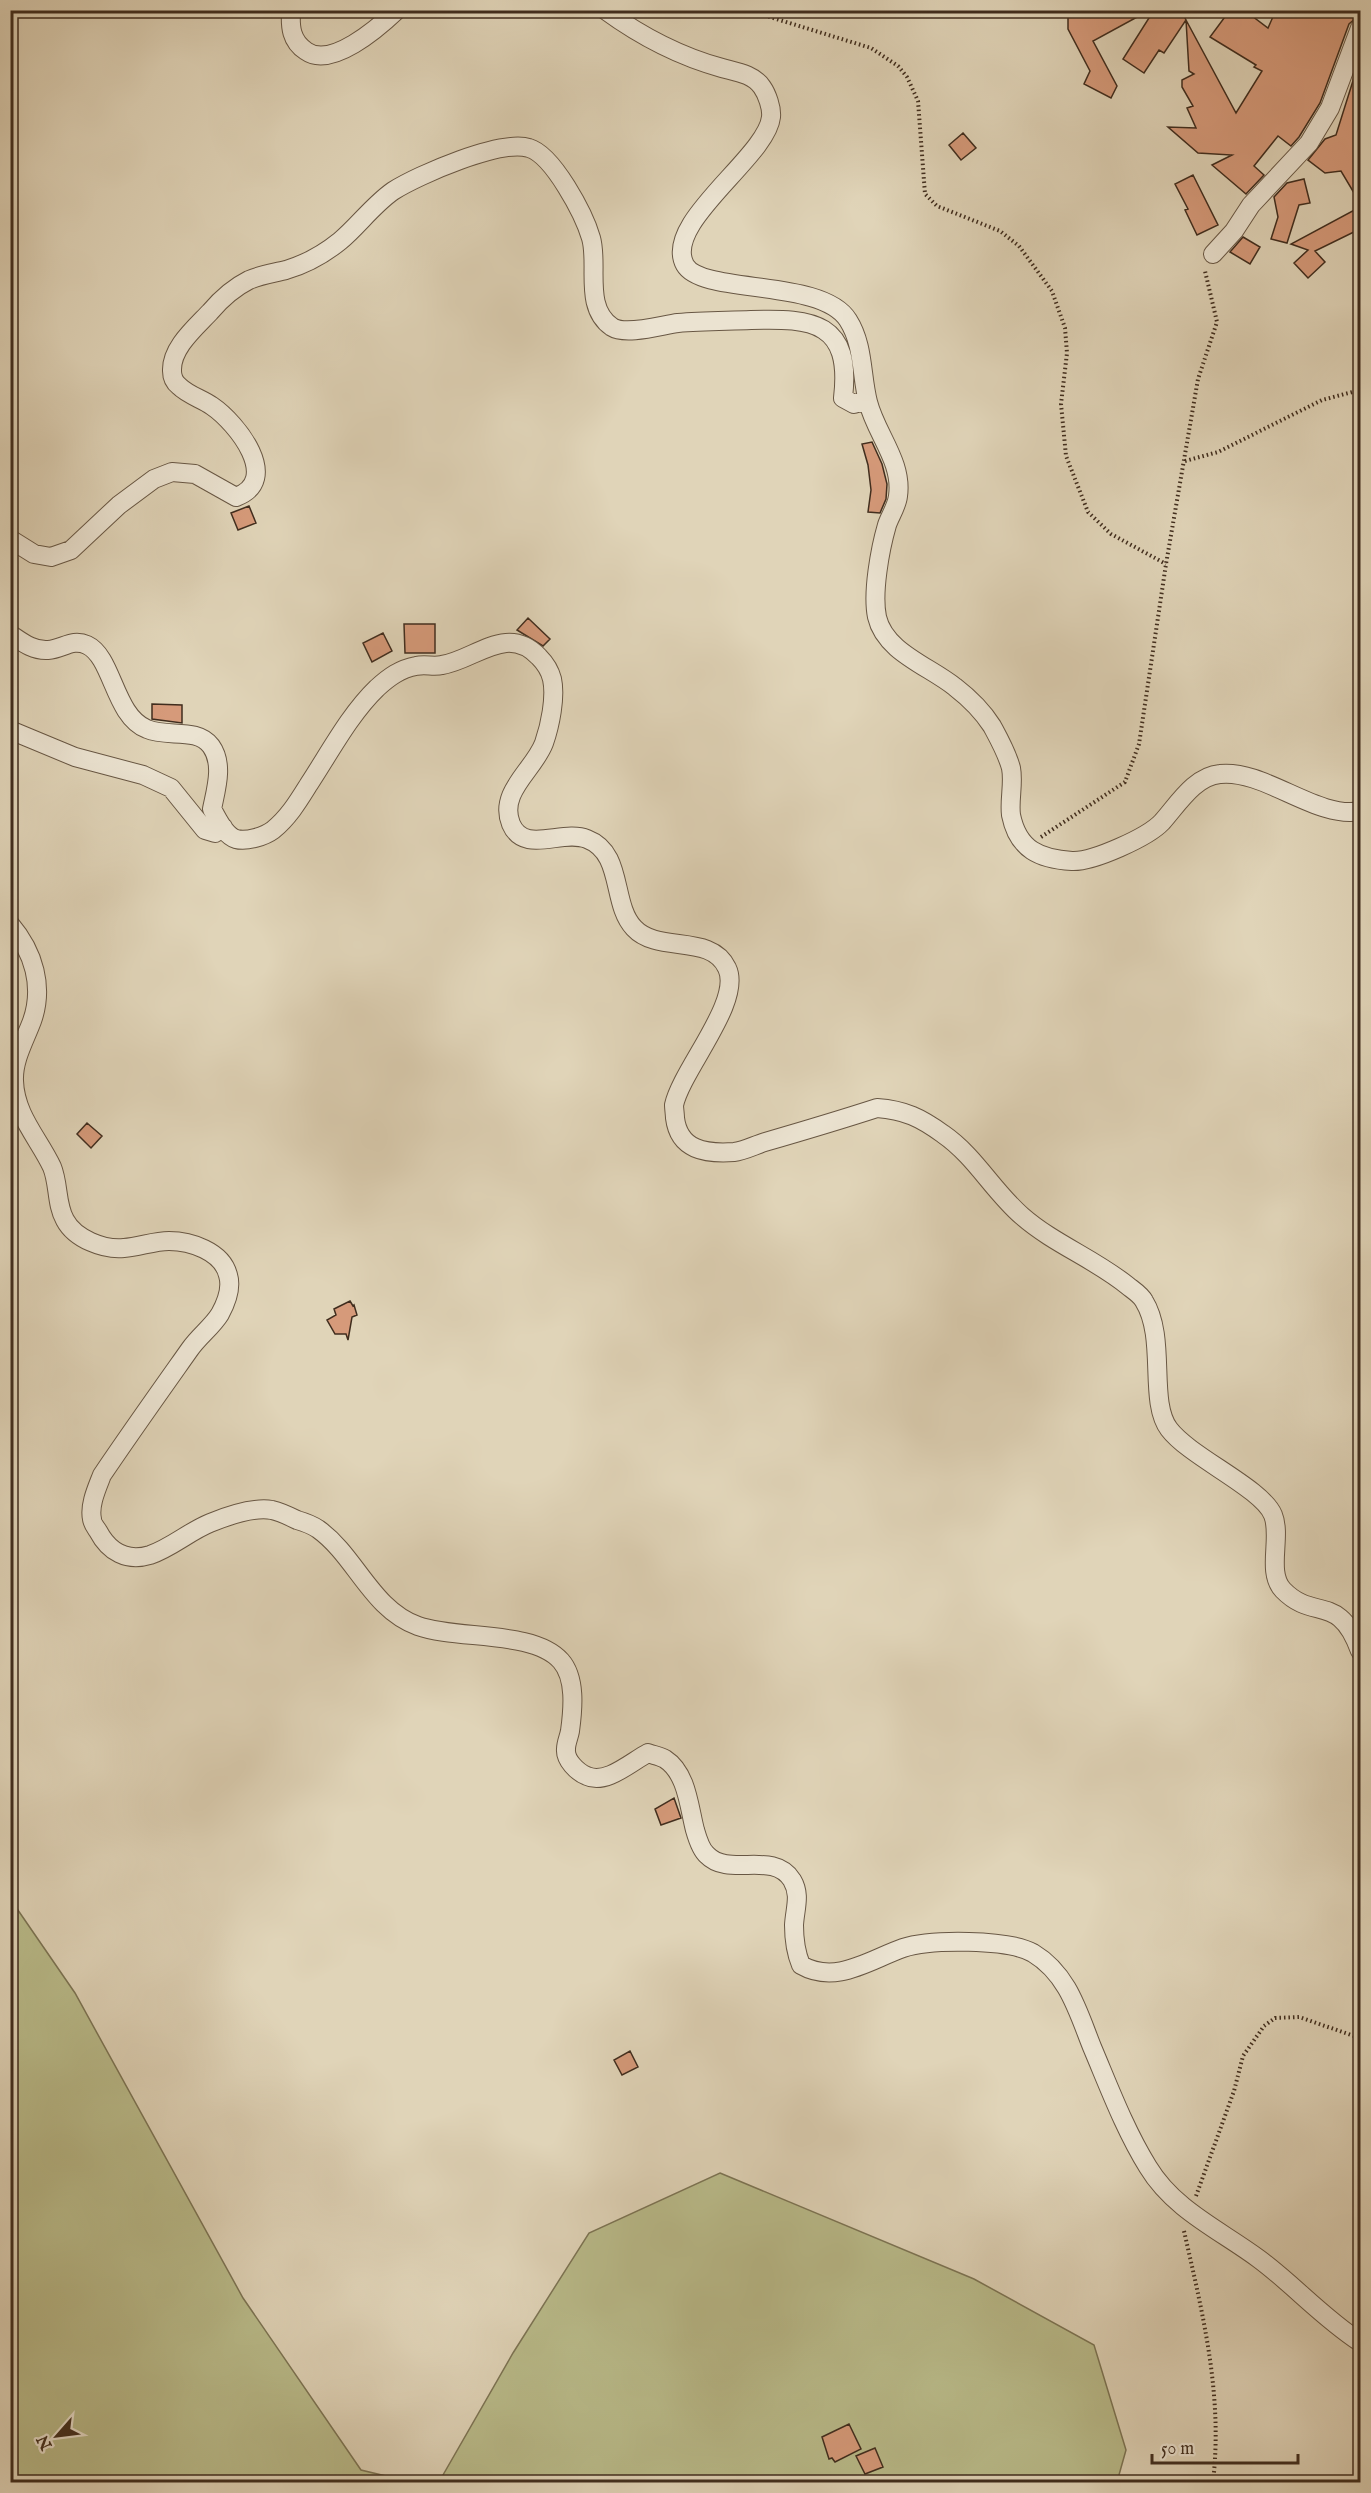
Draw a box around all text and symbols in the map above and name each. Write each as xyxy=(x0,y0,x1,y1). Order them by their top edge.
north arrow xyxy=(27,2406,87,2466)
scale bar xyxy=(1152,2427,1298,2465)
text: N xyxy=(33,2431,58,2454)
text: 50 m xyxy=(1161,2438,1194,2461)

